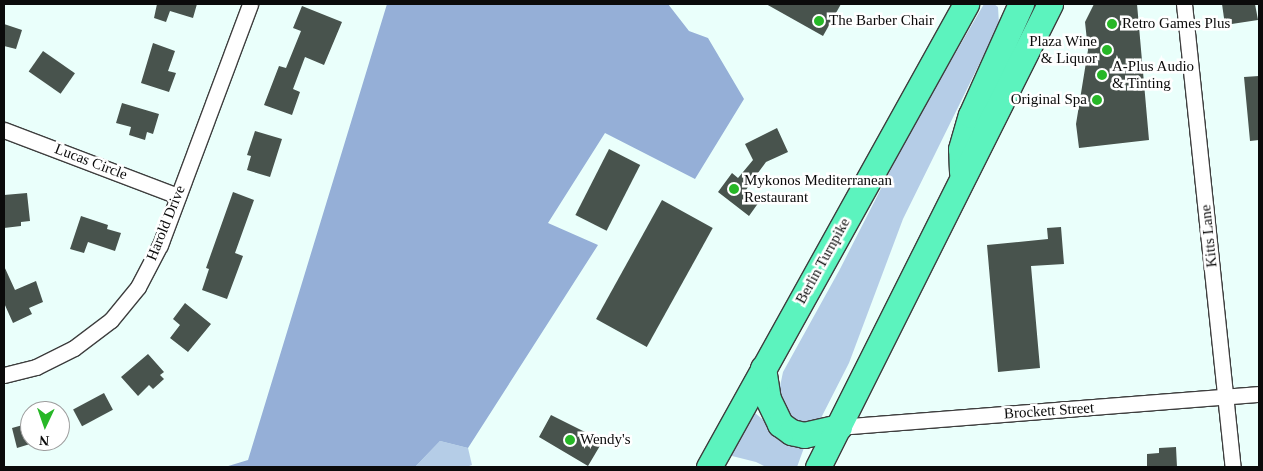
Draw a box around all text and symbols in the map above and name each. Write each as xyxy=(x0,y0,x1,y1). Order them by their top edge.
place label: The Barber Chair xyxy=(829,12,934,30)
marker: The Barber Chair xyxy=(813,15,825,27)
place label: Retro Games Plus xyxy=(1122,15,1230,33)
marker: Retro Games Plus xyxy=(1106,18,1118,30)
place label: Plaza Wine & Liquor xyxy=(1029,32,1097,67)
marker: Plaza Wine & Liquor xyxy=(1101,44,1113,56)
place label: A-Plus Audio & Tinting xyxy=(1112,57,1195,92)
marker: A-Plus Audio & Tinting xyxy=(1096,69,1108,81)
place label: Original Spa xyxy=(1011,91,1087,109)
marker: Original Spa xyxy=(1091,94,1103,106)
street label: Lucas Circle xyxy=(52,140,130,184)
place label: Mykonos Mediterranean Restaurant xyxy=(744,171,892,206)
street label: Harold Drive xyxy=(143,183,189,263)
marker: Mykonos Mediterranean Restaurant xyxy=(728,183,740,195)
street label: Kitts Lane xyxy=(1197,204,1221,268)
street label: Berlin Turnpike xyxy=(792,215,854,307)
street label: Brockett Street xyxy=(1003,399,1095,423)
north arrow xyxy=(20,401,70,451)
place label: Wendy's xyxy=(580,431,631,449)
text: N xyxy=(39,433,50,448)
marker: Wendy's xyxy=(564,434,576,446)

